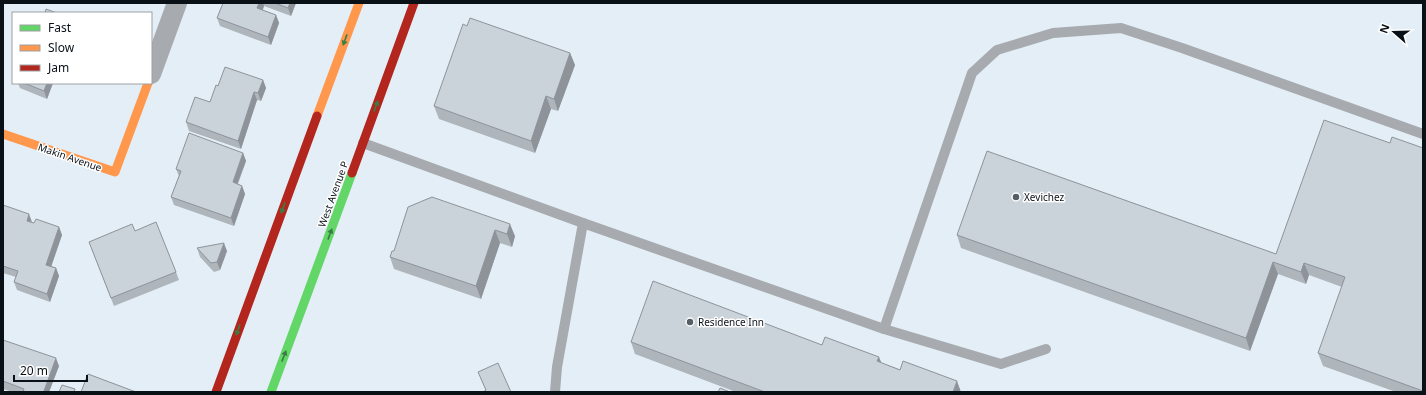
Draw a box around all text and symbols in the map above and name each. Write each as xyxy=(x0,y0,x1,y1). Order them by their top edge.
legend xyxy=(12,12,152,84)
north arrow xyxy=(1374,12,1414,52)
text: Fast xyxy=(48,19,72,36)
text: N xyxy=(1376,22,1393,35)
one-way arrow xyxy=(342,34,348,46)
text: Slow xyxy=(48,39,75,56)
text: Jam xyxy=(47,59,69,76)
one-way arrow xyxy=(374,100,380,112)
street label: Makin Avenue xyxy=(36,140,104,175)
street label: West Avenue P xyxy=(315,159,351,229)
place label: Xevichez xyxy=(1024,190,1064,204)
marker: Xevichez xyxy=(1011,192,1021,202)
one-way arrow xyxy=(280,203,286,215)
one-way arrow xyxy=(327,227,333,239)
place label: Residence Inn xyxy=(698,315,764,329)
marker: Residence Inn xyxy=(685,317,695,327)
one-way arrow xyxy=(235,325,241,337)
one-way arrow xyxy=(282,349,288,361)
scale bar xyxy=(14,357,87,383)
text: 20 m xyxy=(20,362,48,379)

